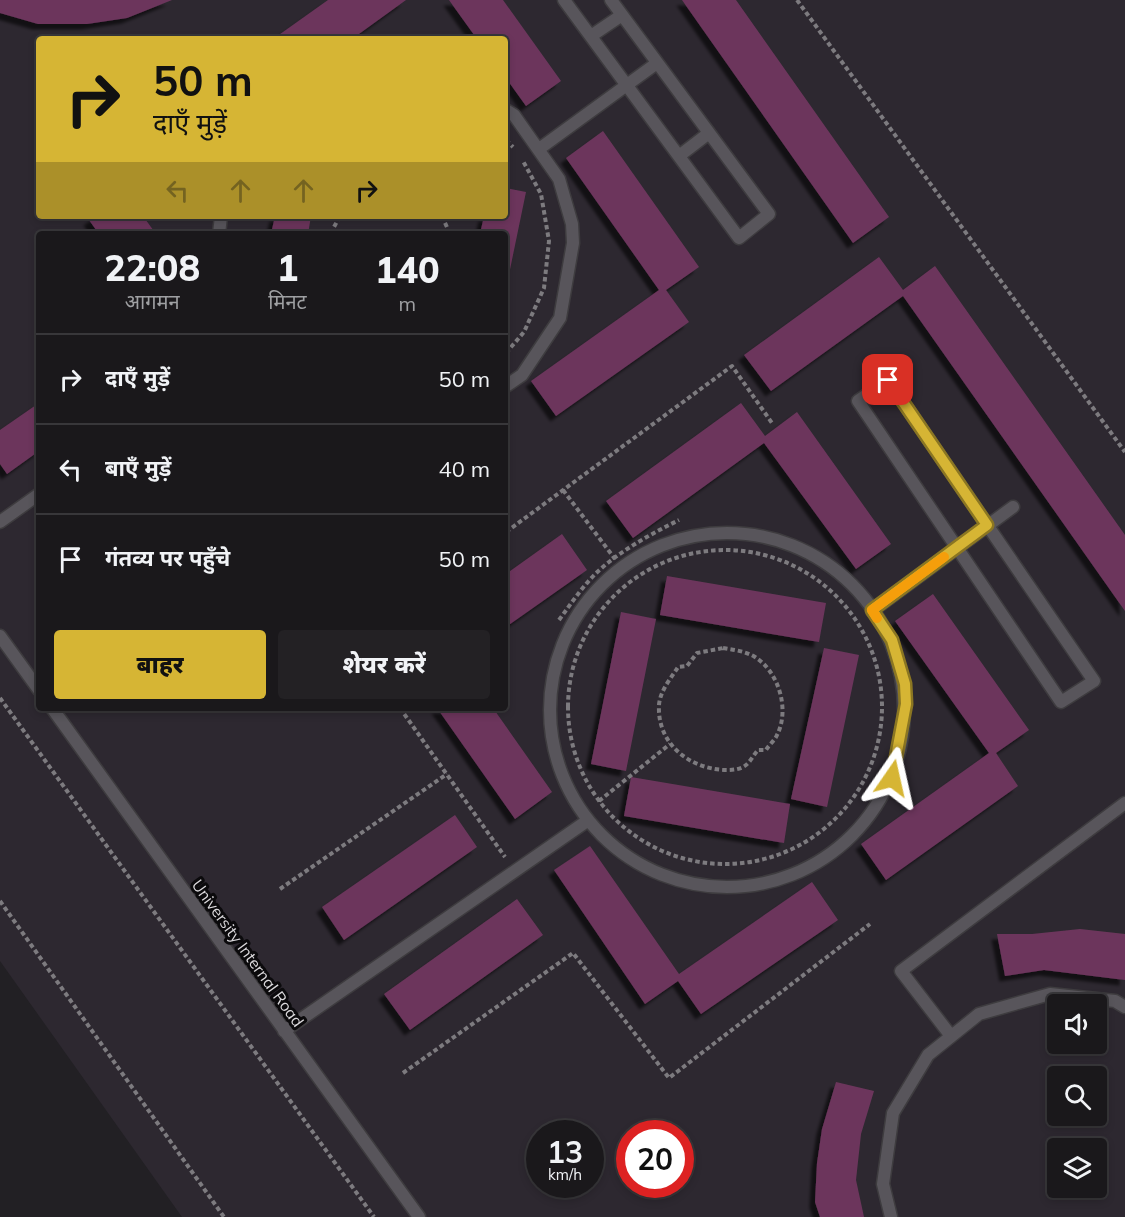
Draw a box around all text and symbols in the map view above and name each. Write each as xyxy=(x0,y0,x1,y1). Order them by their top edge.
text: 50 m xyxy=(153,54,253,107)
icon: right xyxy=(54,60,132,138)
text: दाएँ मुड़ें xyxy=(153,106,227,140)
icon: left xyxy=(161,174,194,207)
icon: ahead xyxy=(224,174,257,207)
icon: ahead xyxy=(287,174,320,207)
icon: right xyxy=(350,174,383,207)
text: 22:08 xyxy=(104,245,200,290)
text: 1 xyxy=(277,245,298,290)
text: 140 xyxy=(375,247,440,292)
text: आगमन xyxy=(125,289,180,314)
text: मिनट xyxy=(268,289,307,314)
text: m xyxy=(399,291,416,316)
pin xyxy=(862,354,913,405)
icon: right xyxy=(54,363,87,396)
icon: arrive xyxy=(871,363,904,396)
text: दाएँ मुड़ें xyxy=(105,364,170,392)
text: 50 m xyxy=(439,365,490,393)
icon: left xyxy=(54,453,87,486)
text: बाएँ मुड़ें xyxy=(105,454,171,482)
text: 40 m xyxy=(439,455,490,483)
icon: arrive xyxy=(54,543,87,576)
text: गंतव्य पर पहुँचे xyxy=(105,544,230,572)
text: 50 m xyxy=(439,545,490,573)
button: बाहर xyxy=(54,630,266,699)
button: शेयर करें xyxy=(278,630,490,699)
position arrow xyxy=(860,746,924,810)
street label: University Internal Road xyxy=(188,875,308,1031)
map controls xyxy=(1047,994,1107,1198)
button: sound xyxy=(1047,994,1107,1054)
button: search xyxy=(1047,1066,1107,1126)
speed limit sign: 20 xyxy=(616,1120,694,1198)
text: 13 xyxy=(547,1133,583,1171)
button: layers xyxy=(1047,1138,1107,1198)
text: km/h xyxy=(548,1165,582,1184)

